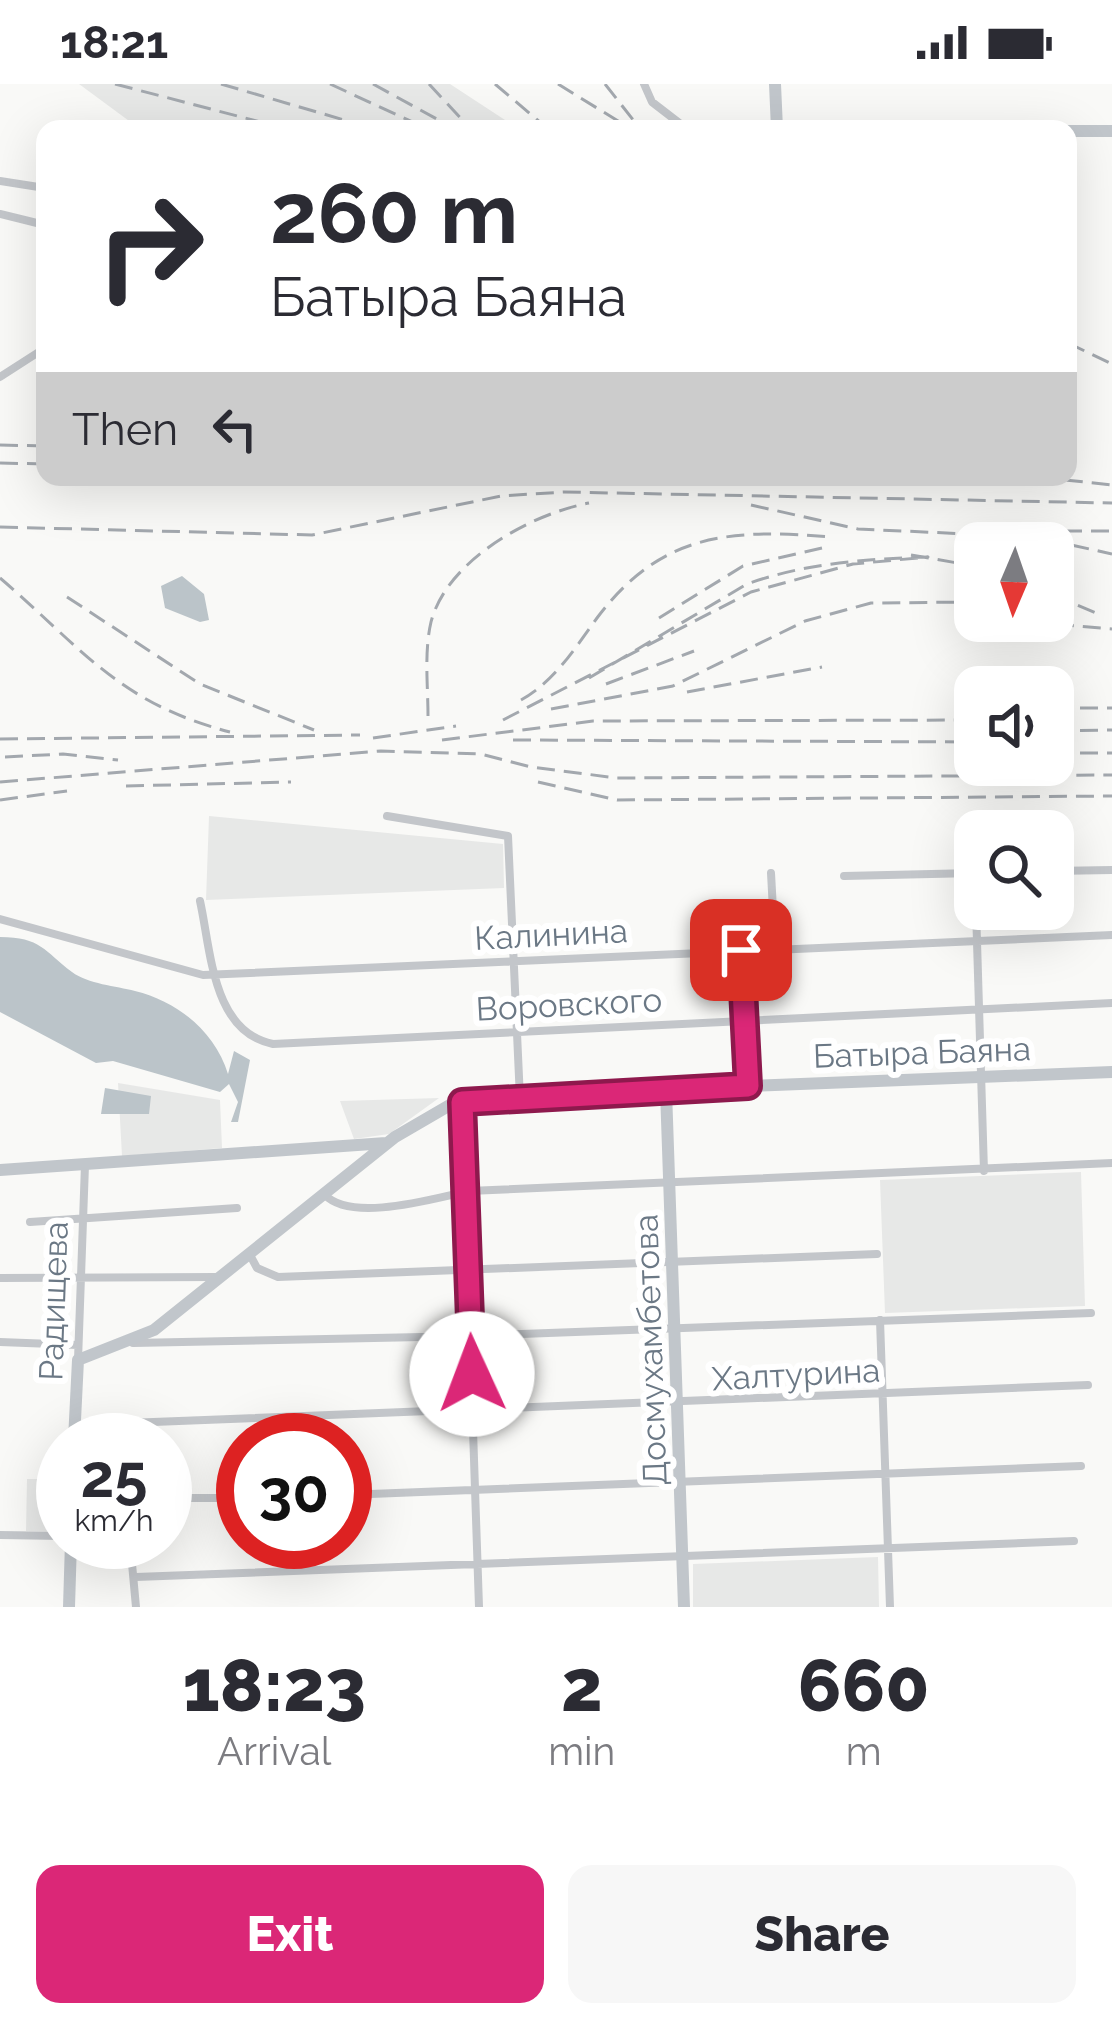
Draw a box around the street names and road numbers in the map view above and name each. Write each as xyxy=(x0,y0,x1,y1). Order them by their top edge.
street label: Калинина xyxy=(473,911,629,958)
street label: Воровского xyxy=(475,980,663,1029)
street label: Батыра Баяна xyxy=(812,1029,1032,1076)
street label: Досмухамбетова xyxy=(626,1214,675,1486)
street label: Радищева xyxy=(31,1221,76,1381)
street label: Халтурина xyxy=(711,1351,881,1398)

